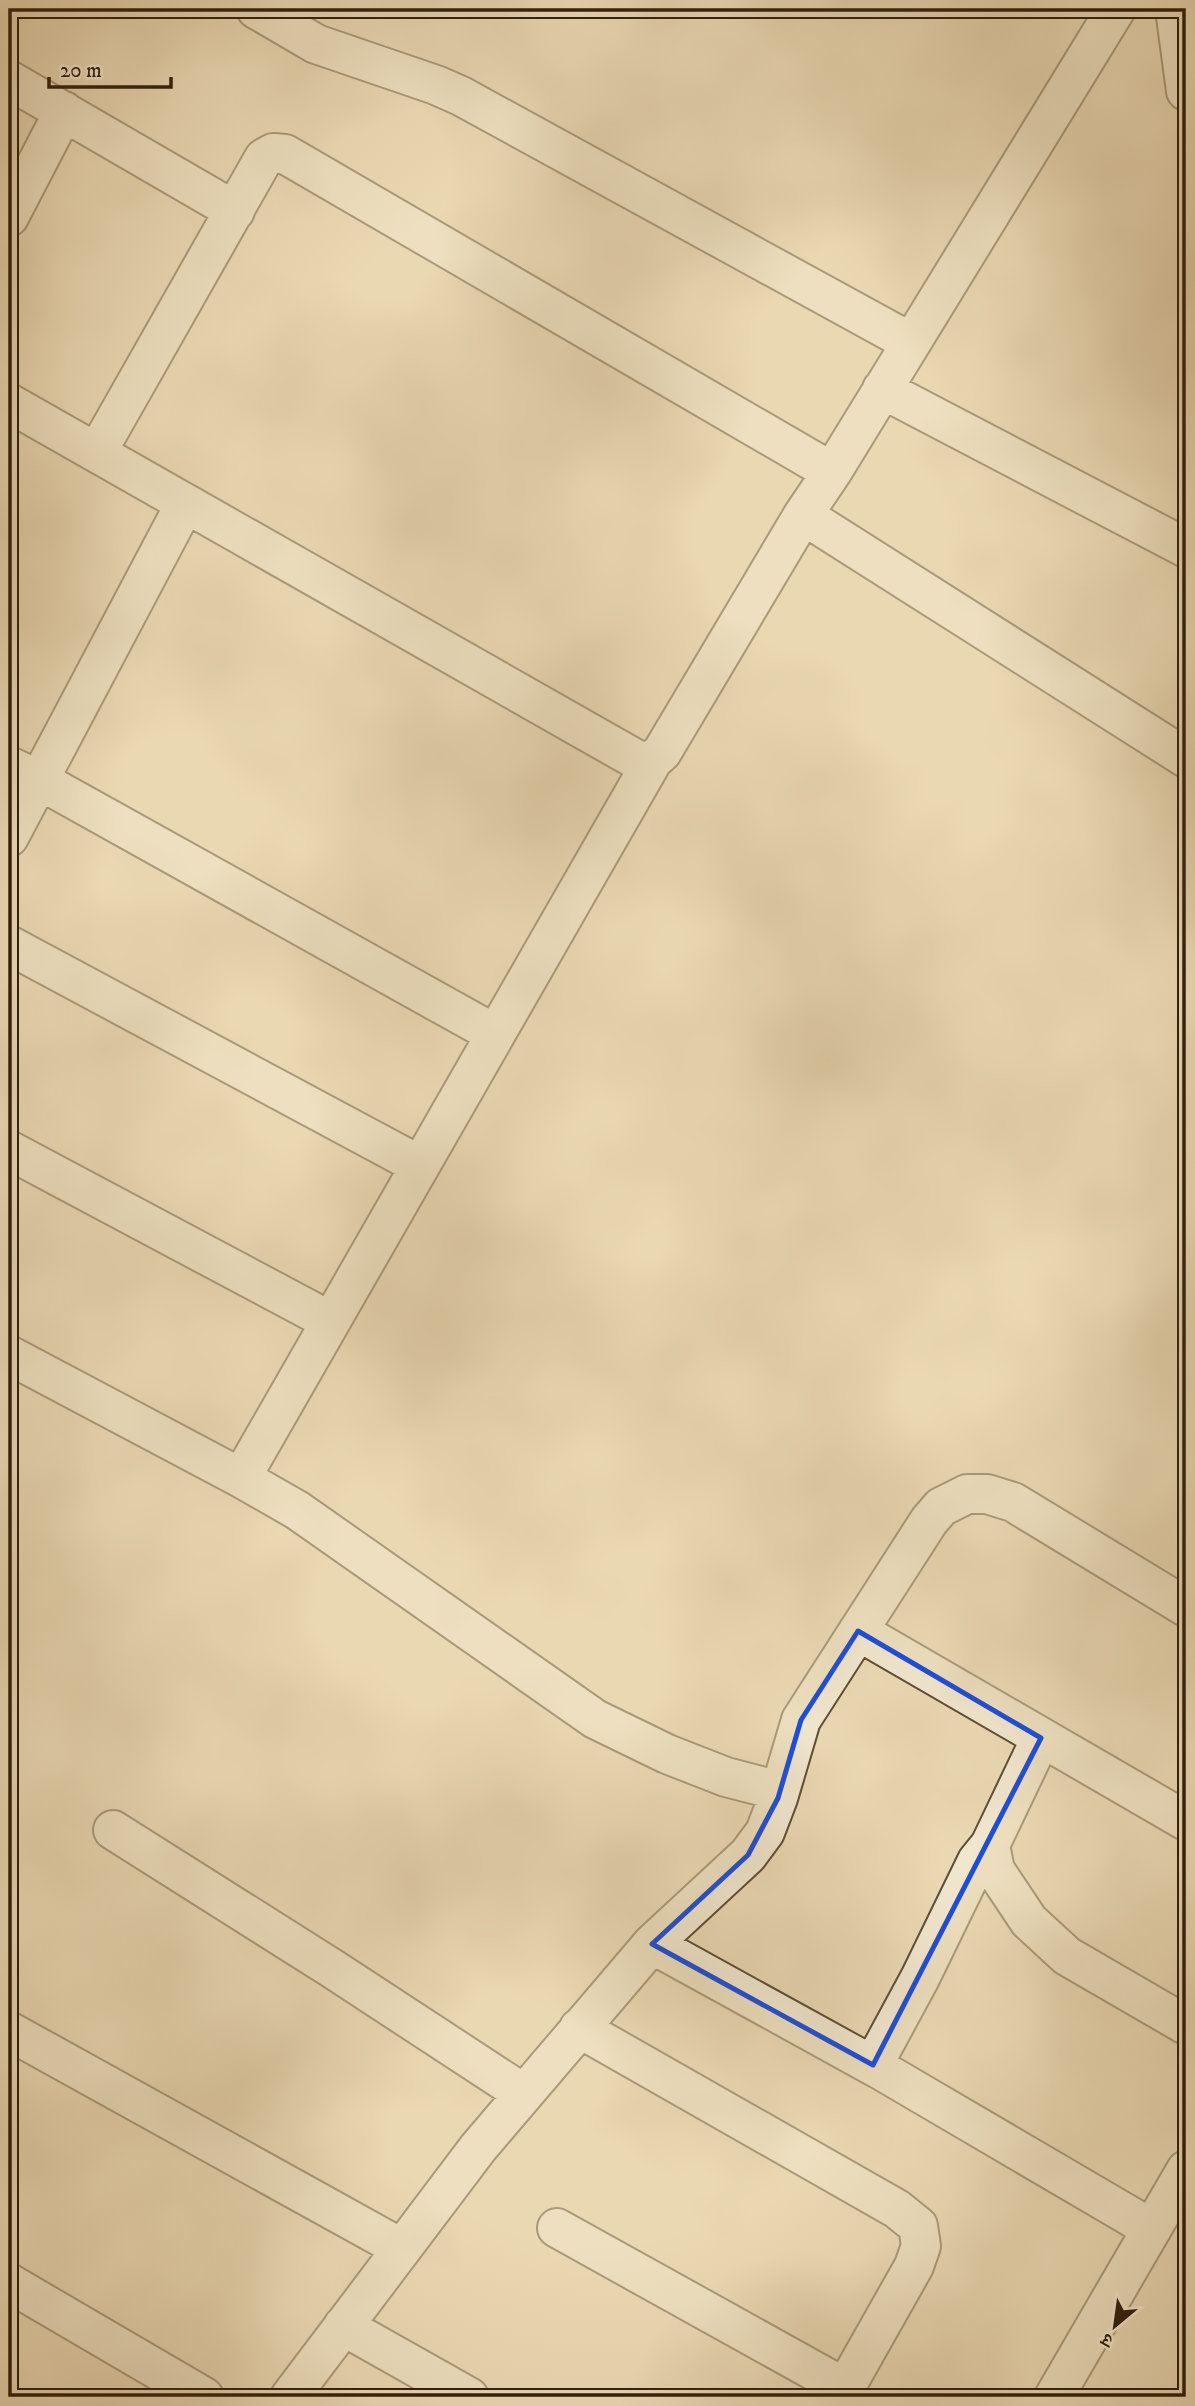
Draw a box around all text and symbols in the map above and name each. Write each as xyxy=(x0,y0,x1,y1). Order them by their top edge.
scale bar xyxy=(49,46,172,90)
text: 20 m xyxy=(60,58,102,84)
north arrow xyxy=(1080,2290,1150,2360)
text: उ xyxy=(1097,2327,1119,2353)

